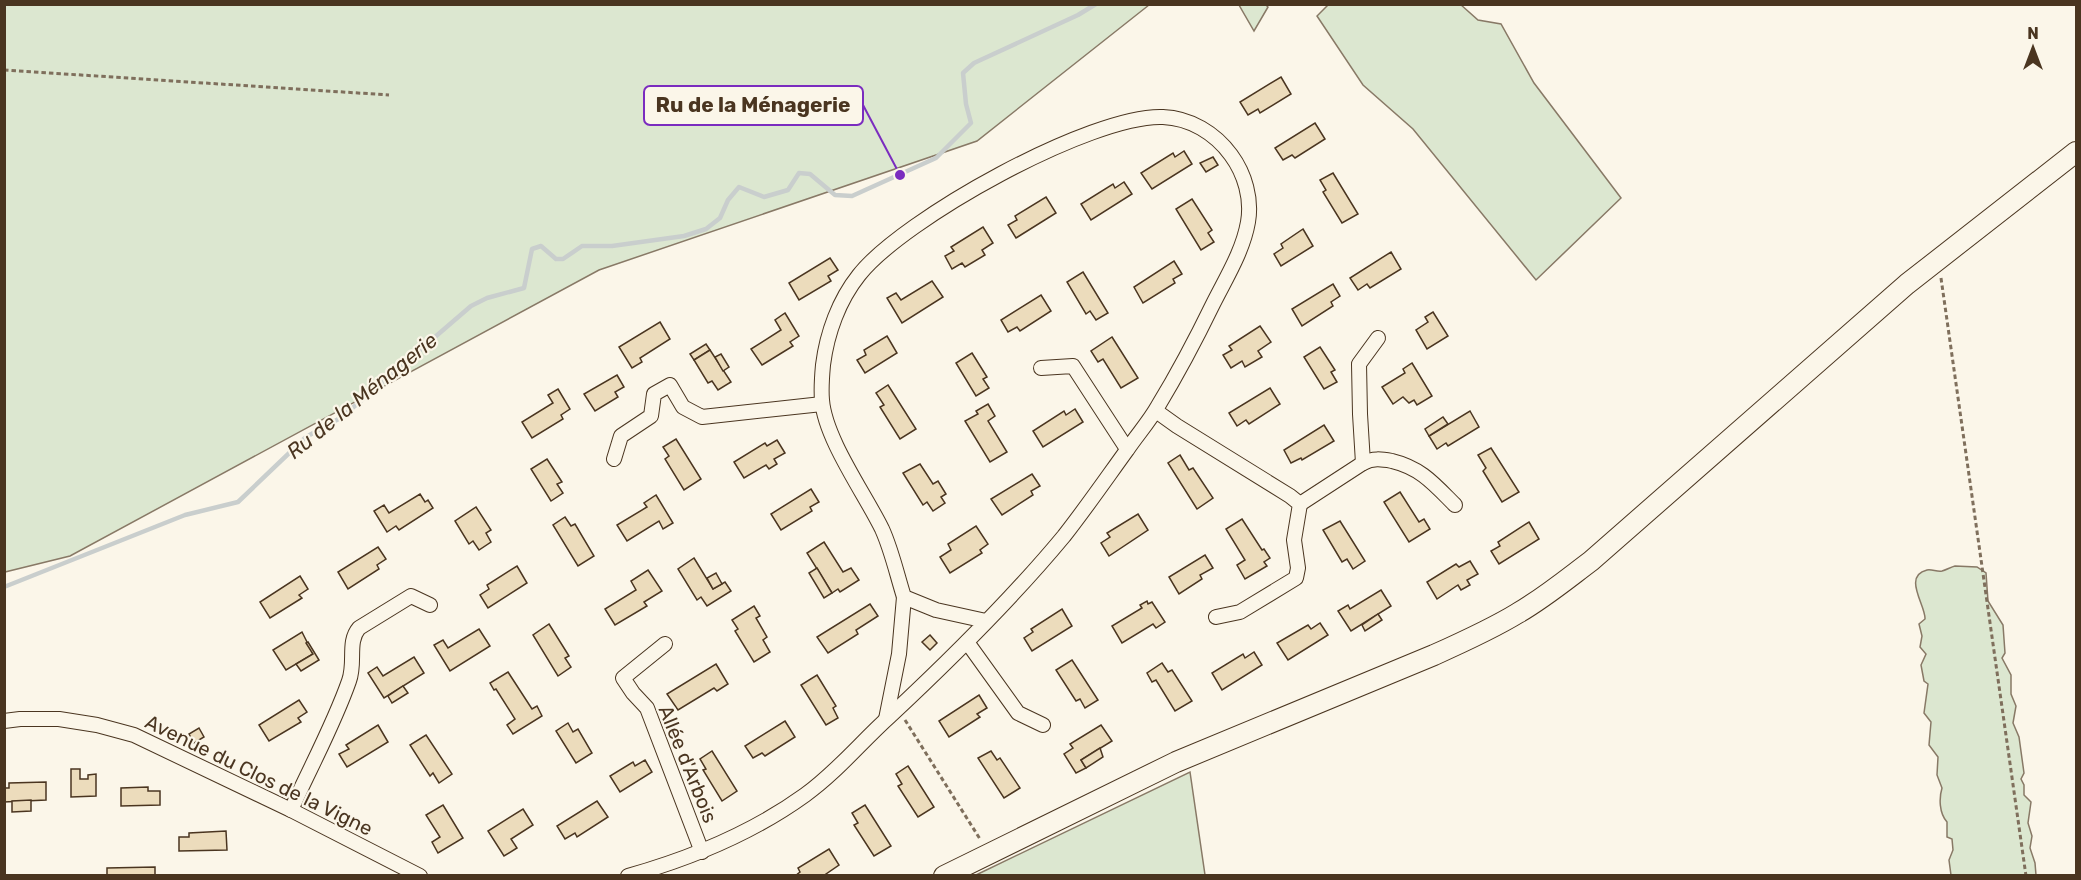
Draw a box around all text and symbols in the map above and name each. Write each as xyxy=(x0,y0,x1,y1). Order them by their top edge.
north arrow xyxy=(2003,18,2063,78)
text: N xyxy=(2027,24,2039,43)
callout: Ru de la Ménagerie xyxy=(644,86,863,125)
text: Ru de la Ménagerie xyxy=(655,92,851,117)
water label: Ru de la Ménagerie xyxy=(281,327,442,464)
street label: Allée d'Arbois xyxy=(654,702,722,826)
street label: Avenue du Clos de la Vigne xyxy=(141,709,377,841)

